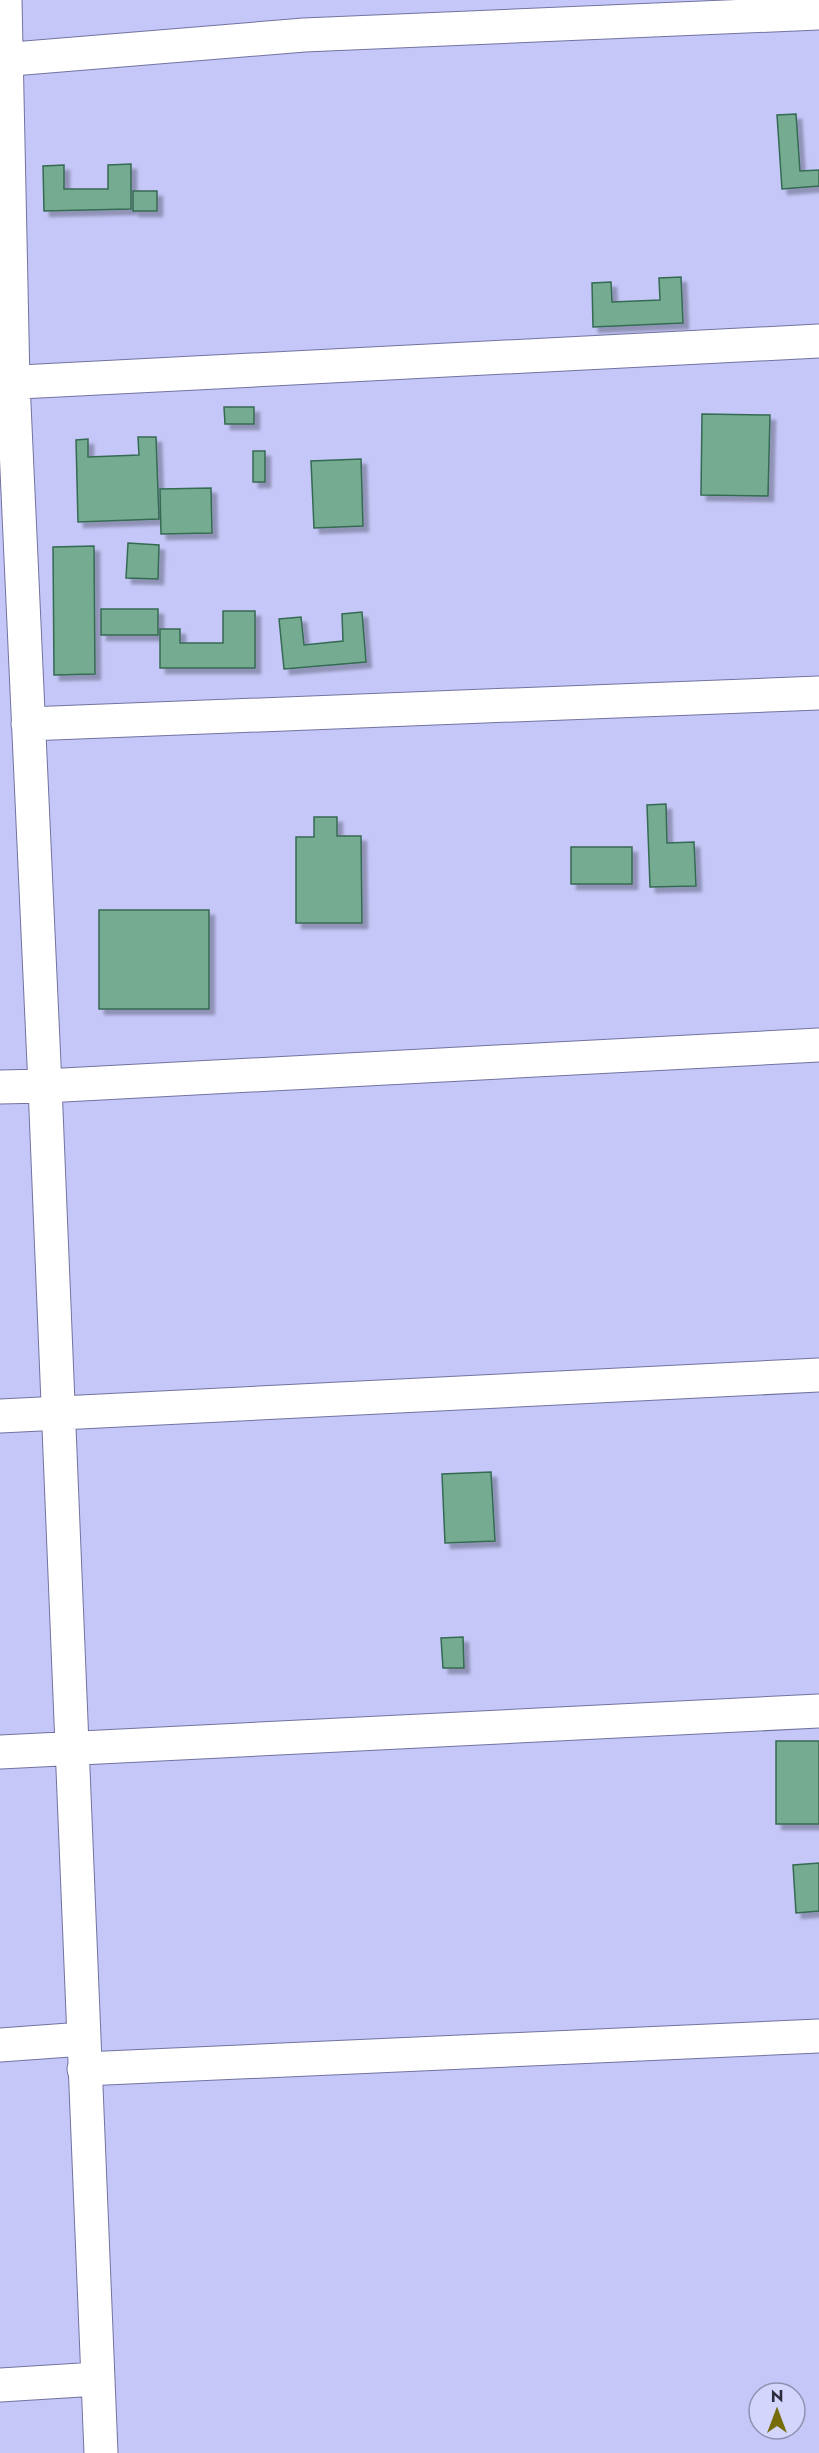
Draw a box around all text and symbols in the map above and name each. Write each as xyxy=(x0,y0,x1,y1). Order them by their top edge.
north arrow xyxy=(747,2381,807,2441)
text: N xyxy=(771,2385,783,2408)

